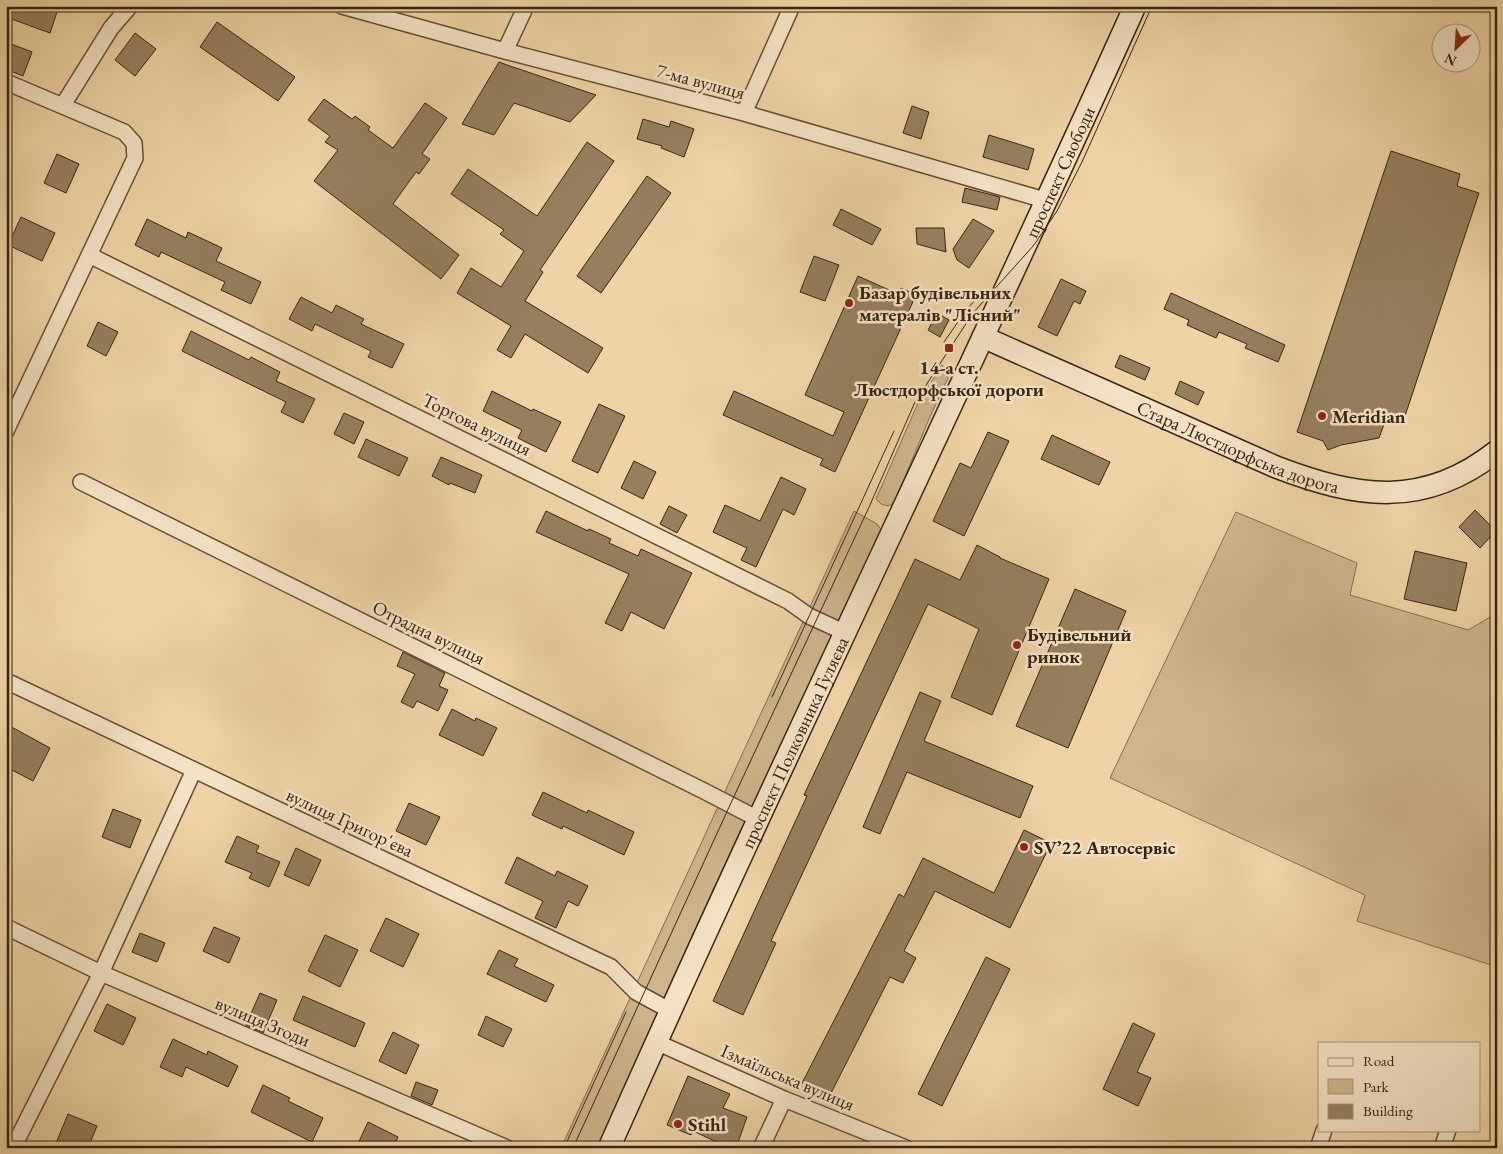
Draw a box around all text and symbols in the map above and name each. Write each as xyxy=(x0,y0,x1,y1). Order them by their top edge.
north arrow xyxy=(1430,22,1480,72)
text: N xyxy=(1441,49,1459,70)
street label: 7-ма вулиця xyxy=(654,58,748,105)
street label: проспект Свободи xyxy=(1019,103,1101,242)
place label: Базар будівельних матералів "Лісний" xyxy=(859,280,1021,327)
marker: Базар будівельних матералів "Лісний" xyxy=(843,297,855,309)
marker: 14-а ст. Люстдорфської дороги xyxy=(943,342,955,354)
place label: 14-а ст. Люстдорфської дороги xyxy=(854,355,1044,402)
street label: Торгова вулиця xyxy=(418,387,536,462)
street label: Стара Люстдорфська дорога xyxy=(1133,395,1342,499)
place label: Meridian xyxy=(1332,404,1406,429)
marker: Meridian xyxy=(1316,410,1328,422)
street label: Отрадна вулиця xyxy=(368,594,490,671)
place label: Будівельний ринок xyxy=(1027,622,1131,669)
street label: проспект Полковника Гуляєва xyxy=(735,632,855,852)
marker: Будівельний ринок xyxy=(1011,639,1023,651)
street label: вулиця Григор'єва xyxy=(282,782,418,863)
place label: SV’22 Автосервіс xyxy=(1034,835,1176,860)
marker: SV’22 Автосервіс xyxy=(1018,841,1030,853)
street label: вулиця Згоди xyxy=(211,990,314,1053)
street label: Ізмаїльська вулиця xyxy=(717,1038,859,1117)
legend xyxy=(1318,1042,1480,1132)
text: Road xyxy=(1363,1051,1395,1070)
text: Park xyxy=(1363,1077,1390,1096)
text: Building xyxy=(1363,1101,1413,1120)
place label: Stihl xyxy=(688,1112,727,1137)
marker: Stihl xyxy=(672,1118,684,1130)

